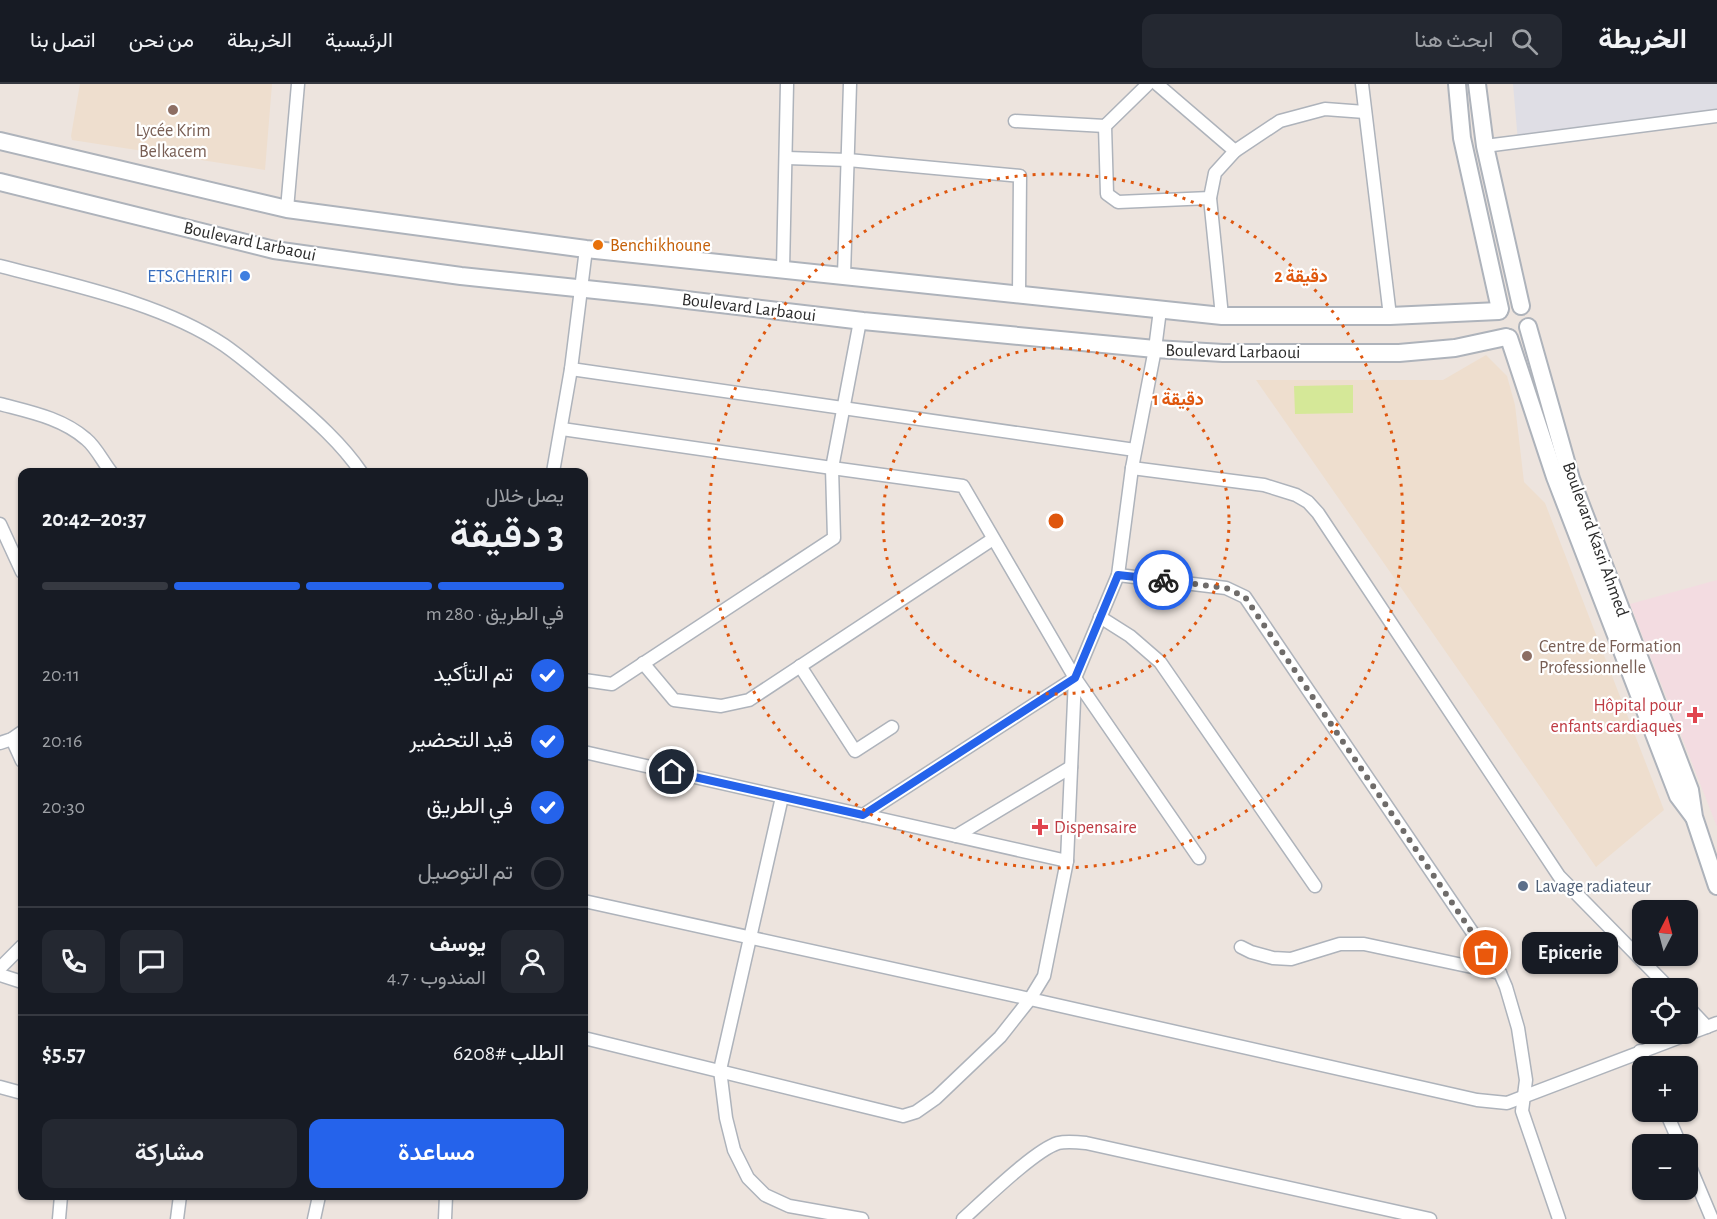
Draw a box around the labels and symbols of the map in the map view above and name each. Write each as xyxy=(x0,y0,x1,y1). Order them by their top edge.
marker: Lycée Krim Belkacem xyxy=(166,103,180,117)
place label: Lycée Krim Belkacem xyxy=(135,122,211,161)
street label: Boulevard Larbaoui xyxy=(182,219,318,265)
place label: Benchikhoune xyxy=(610,237,711,255)
marker: Benchikhoune xyxy=(591,238,605,252)
place label: ETS.CHERIFI xyxy=(147,268,233,286)
text: 2 دقيقة xyxy=(1274,268,1328,287)
marker: ETS.CHERIFI xyxy=(238,269,252,283)
street label: Boulevard Larbaoui xyxy=(681,291,817,325)
street label: Boulevard Larbaoui xyxy=(1165,342,1301,362)
text: 1 دقيقة xyxy=(1152,391,1204,410)
street label: Boulevard Kasri Ahmed xyxy=(1559,460,1631,619)
centre of rings xyxy=(1046,511,1066,531)
courier xyxy=(1133,550,1193,610)
place label: Centre de Formation Professionnelle xyxy=(1539,638,1681,677)
marker: Centre de Formation Professionnelle xyxy=(1520,649,1534,663)
place label: Hôpital pour enfants cardiaques xyxy=(1551,697,1682,736)
marker: Hôpital pour enfants cardiaques xyxy=(1686,706,1704,724)
pin xyxy=(646,746,697,797)
marker: Dispensaire xyxy=(1031,818,1049,836)
place label: Dispensaire xyxy=(1054,819,1137,837)
place label: Lavage radiateur xyxy=(1535,878,1651,896)
marker: Lavage radiateur xyxy=(1516,879,1530,893)
north arrow xyxy=(1632,900,1698,966)
pin xyxy=(1460,927,1511,978)
callout: Epicerie xyxy=(1522,932,1618,974)

